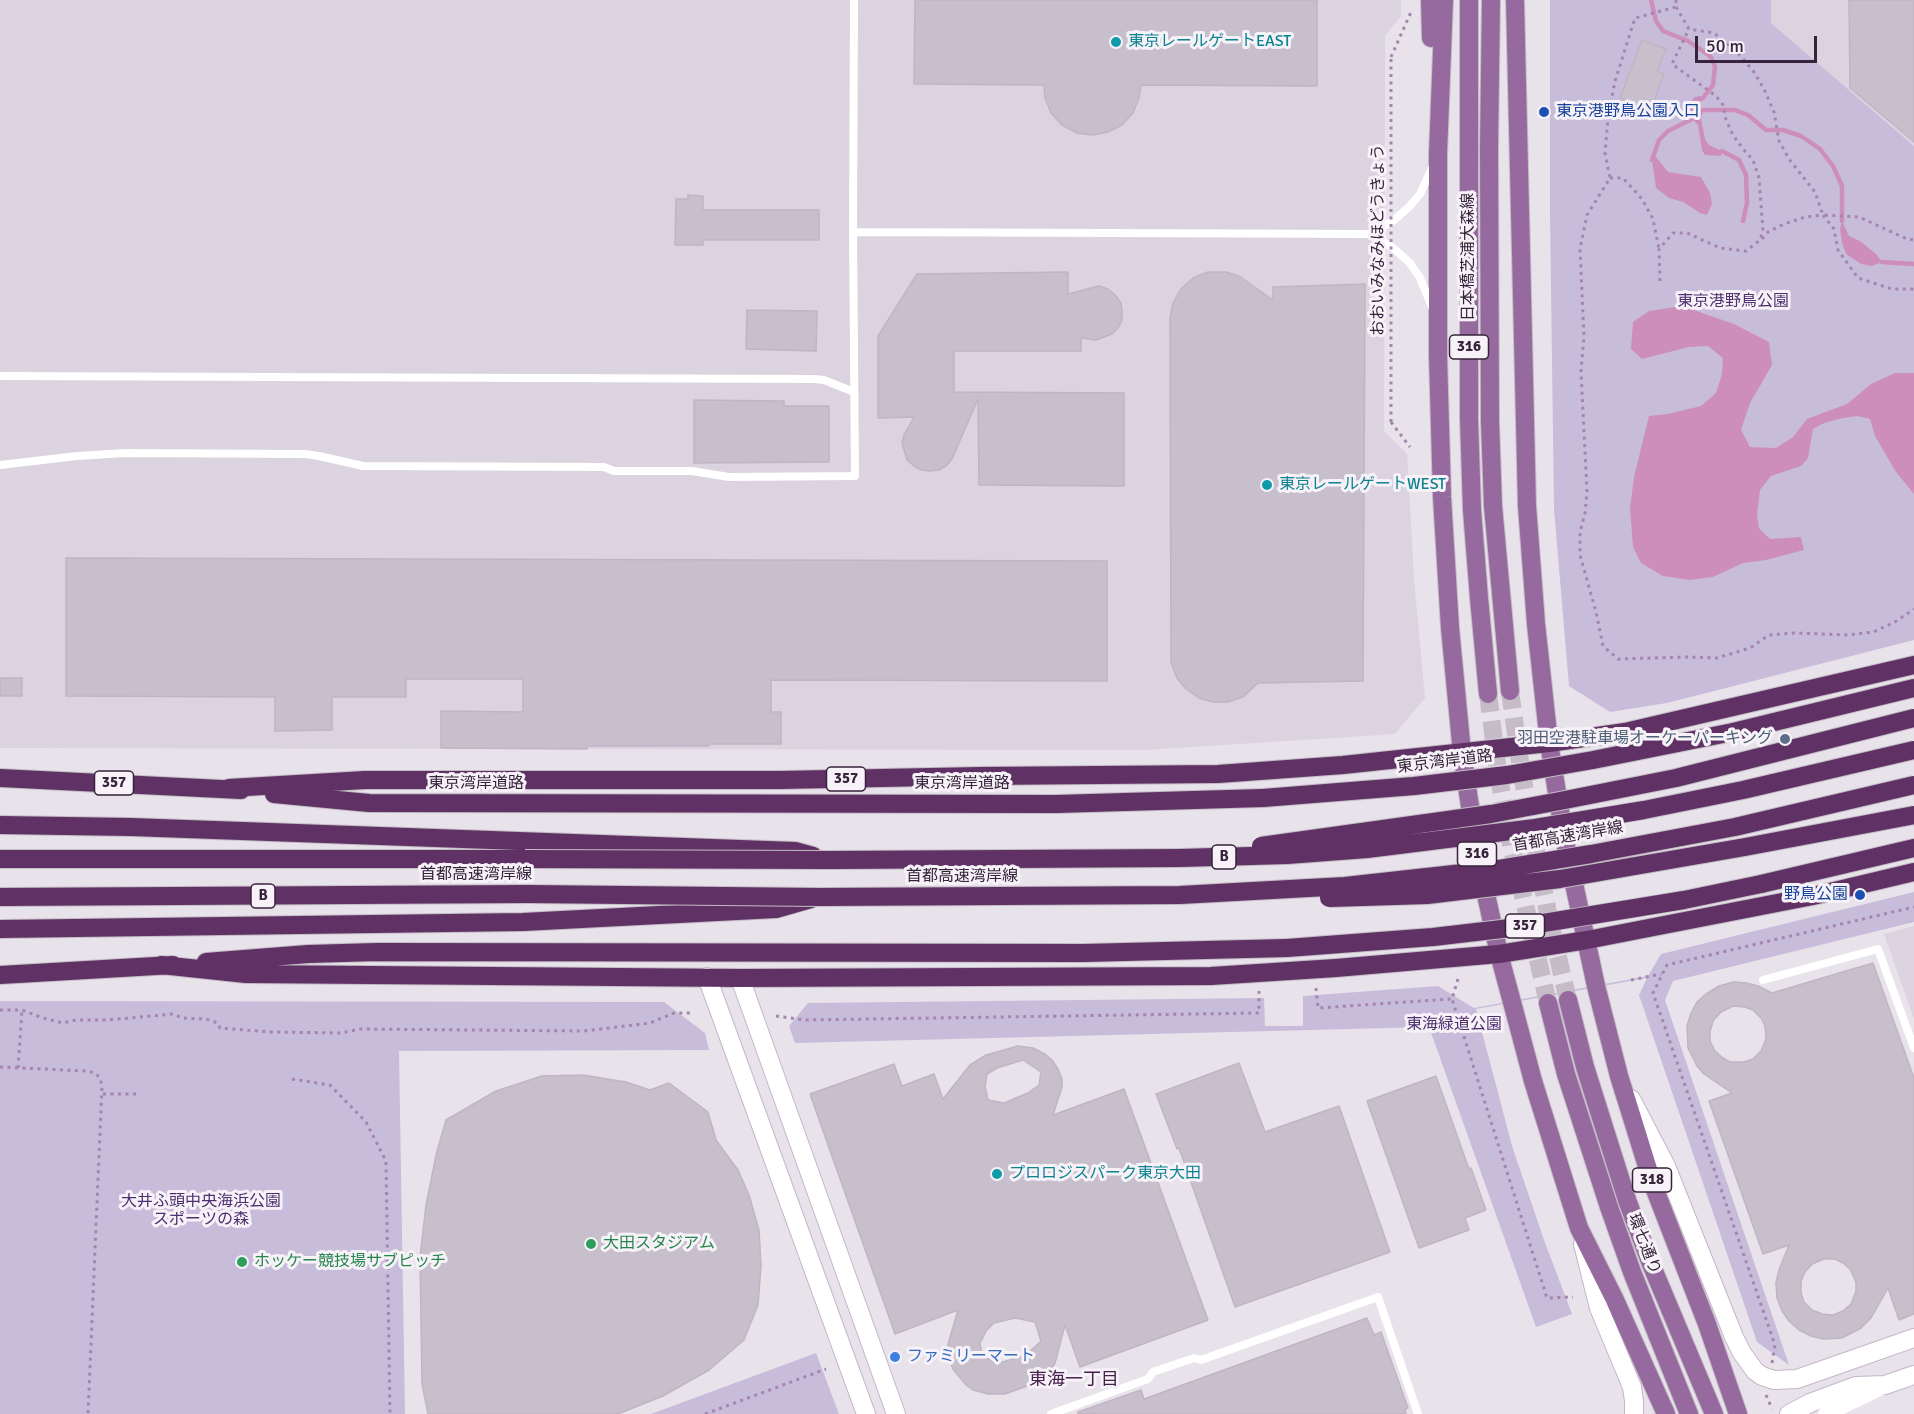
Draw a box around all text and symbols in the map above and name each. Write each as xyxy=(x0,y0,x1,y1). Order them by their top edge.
scale bar xyxy=(1698,24,1820,62)
place label: 東京レールゲートEAST xyxy=(1128,32,1291,52)
marker: 東京レールゲートEAST xyxy=(1109,35,1123,49)
text: 50 m xyxy=(1706,35,1744,57)
place label: 東京港野鳥公園入口 xyxy=(1556,102,1700,122)
marker: 東京港野鳥公園入口 xyxy=(1537,105,1551,119)
street label: おおいみなみほどうきょう xyxy=(1369,144,1389,336)
street label: 日本橋芝浦大森線 xyxy=(1459,193,1479,321)
park label: 東京港野鳥公園 xyxy=(1677,292,1789,312)
road number: 316 xyxy=(1450,335,1488,359)
place label: 東京レールゲートWEST xyxy=(1279,475,1446,495)
marker: 東京レールゲートWEST xyxy=(1260,478,1274,492)
place label: 羽田空港駐車場オーケーパーキング xyxy=(1517,729,1773,749)
marker: 羽田空港駐車場オーケーパーキング xyxy=(1778,732,1792,746)
street label: 東京湾岸道路 xyxy=(1396,747,1494,777)
road number: 357 xyxy=(826,767,866,791)
road number: 357 xyxy=(94,771,134,795)
street label: 東京湾岸道路 xyxy=(428,774,524,794)
street label: 東京湾岸道路 xyxy=(914,774,1010,794)
street label: 首都高速湾岸線 xyxy=(1511,818,1625,856)
road number: 316 xyxy=(1458,842,1496,866)
road number: B xyxy=(1212,845,1236,869)
street label: 首都高速湾岸線 xyxy=(420,865,532,885)
street label: 首都高速湾岸線 xyxy=(906,867,1018,887)
road number: B xyxy=(251,884,275,908)
place label: 野鳥公園 xyxy=(1784,885,1848,905)
marker: 野鳥公園 xyxy=(1853,888,1867,902)
road number: 357 xyxy=(1506,914,1544,938)
park label: 東海緑道公園 xyxy=(1406,1015,1502,1035)
place label: プロロジスパーク東京大田 xyxy=(1009,1164,1201,1184)
marker: プロロジスパーク東京大田 xyxy=(990,1167,1004,1181)
road number: 318 xyxy=(1632,1168,1672,1192)
park label: 大井ふ頭中央海浜公園 スポーツの森 xyxy=(121,1192,281,1230)
street label: 環七通り xyxy=(1624,1211,1664,1277)
place label: 大田スタジアム xyxy=(603,1234,715,1254)
marker: 大田スタジアム xyxy=(584,1237,598,1251)
place label: ホッケー競技場サブピッチ xyxy=(254,1252,446,1272)
marker: ホッケー競技場サブピッチ xyxy=(235,1255,249,1269)
place label: ファミリーマート xyxy=(907,1347,1035,1367)
marker: ファミリーマート xyxy=(888,1350,902,1364)
district label: 東海一丁目 xyxy=(1029,1369,1119,1391)

